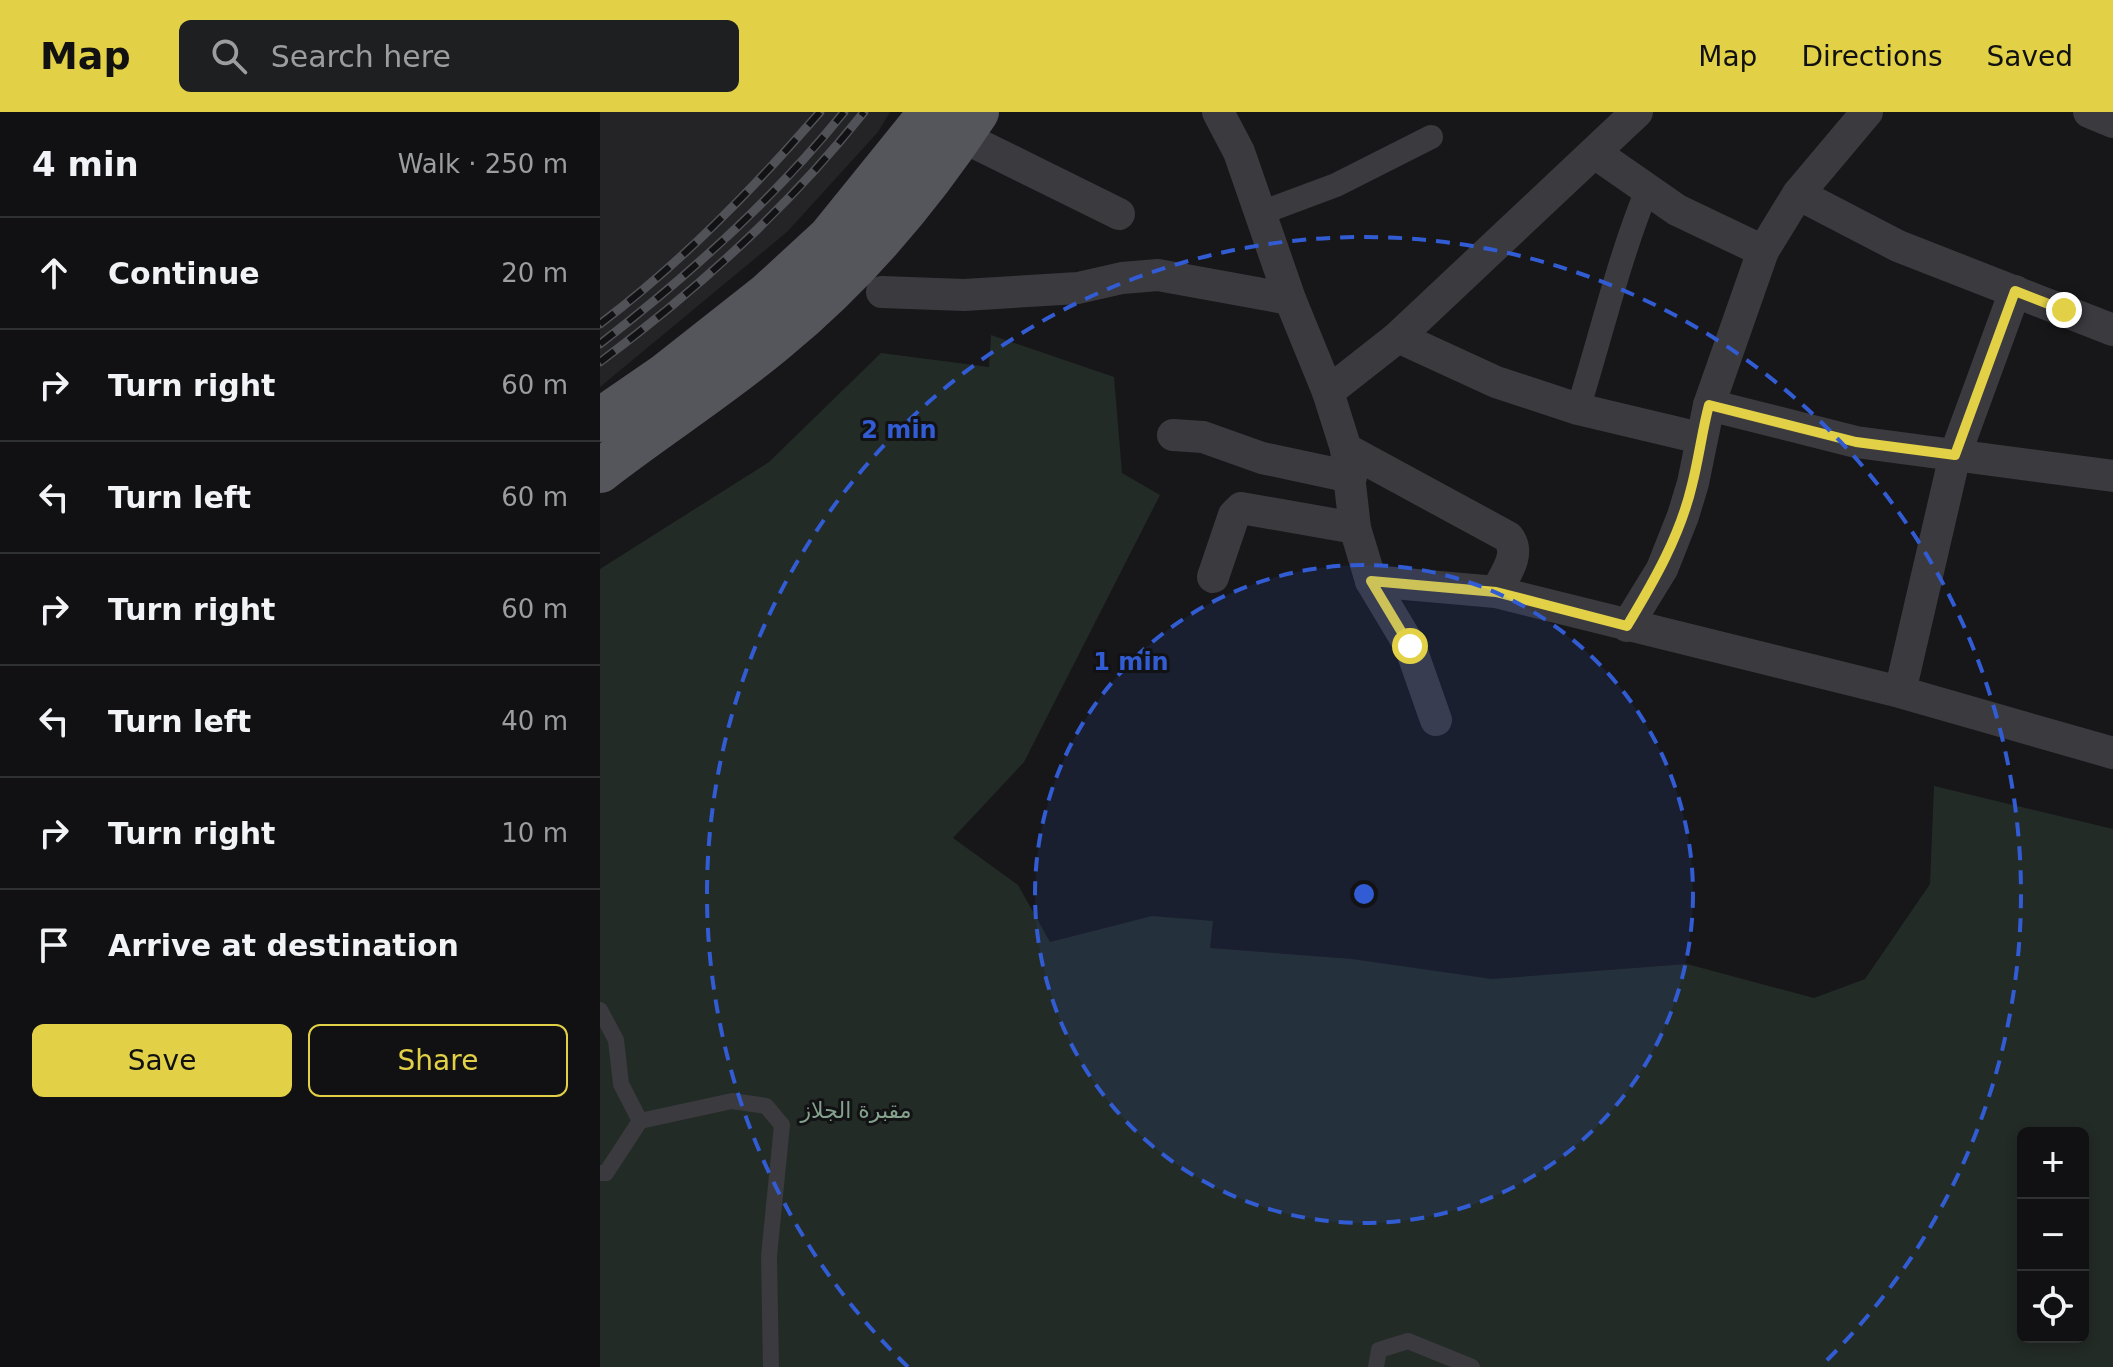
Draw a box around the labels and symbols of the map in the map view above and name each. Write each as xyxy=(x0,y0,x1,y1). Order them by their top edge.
route end xyxy=(2046,292,2082,328)
text: 2 min xyxy=(861,416,937,444)
route start xyxy=(1392,628,1428,664)
text: 1 min xyxy=(1093,648,1169,676)
centre of rings xyxy=(1350,880,1378,908)
park label: مقبرة الجلاز xyxy=(800,1098,911,1123)

